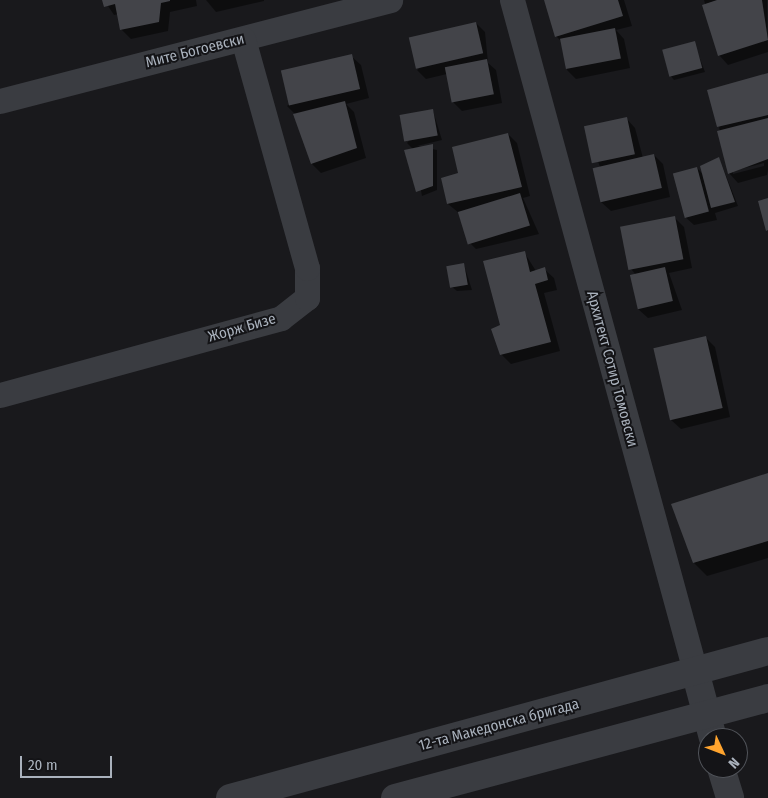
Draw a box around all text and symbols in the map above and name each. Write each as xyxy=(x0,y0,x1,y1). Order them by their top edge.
street label: Мите Богоевски xyxy=(144,30,246,72)
street label: Архитект Сотир Томовски xyxy=(583,289,641,449)
street label: Жорж Бизе xyxy=(206,310,278,346)
street label: 12-та Македонска бригада xyxy=(417,695,581,755)
north arrow xyxy=(698,728,748,778)
scale bar xyxy=(22,746,115,778)
text: N xyxy=(725,754,743,772)
text: 20 m xyxy=(28,756,58,774)

